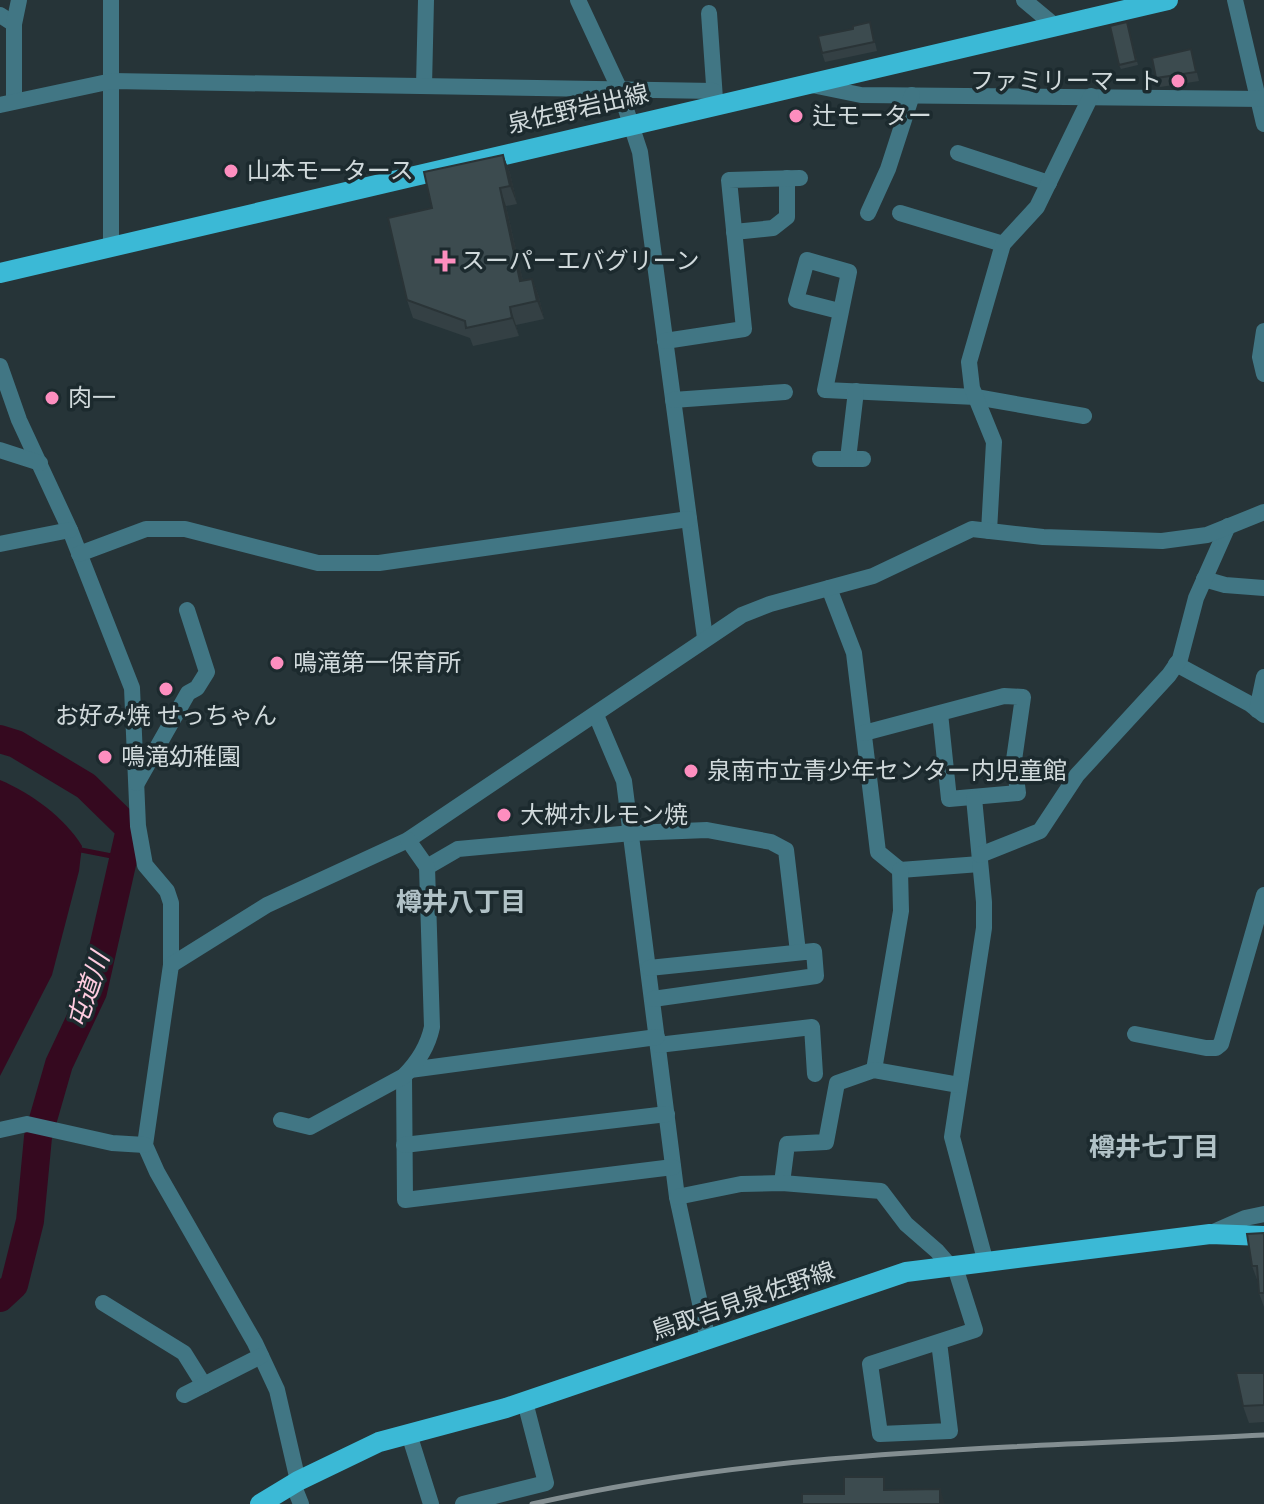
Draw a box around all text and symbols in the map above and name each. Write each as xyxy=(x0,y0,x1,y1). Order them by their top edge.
place label: ファミリーマート xyxy=(970,63,1162,96)
marker: ファミリーマート xyxy=(1169,72,1187,90)
street label: 泉佐野岩出線 xyxy=(504,75,652,140)
place label: 辻モーター xyxy=(812,98,932,131)
marker: 辻モーター xyxy=(787,107,805,125)
place label: 山本モータース xyxy=(247,153,414,186)
marker: 山本モータース xyxy=(222,162,240,180)
place label: スーパーエバグリーン xyxy=(461,243,700,276)
marker: スーパーエバグリーン xyxy=(436,252,454,270)
place label: 肉一 xyxy=(68,380,116,413)
marker: 肉一 xyxy=(43,389,61,407)
place label: 鳴滝第一保育所 xyxy=(293,645,461,678)
marker: 鳴滝第一保育所 xyxy=(268,654,286,672)
marker: お好み焼 せっちゃん xyxy=(157,680,175,698)
place label: お好み焼 せっちゃん xyxy=(55,698,277,731)
place label: 鳴滝幼稚園 xyxy=(121,739,241,772)
marker: 鳴滝幼稚園 xyxy=(96,748,114,766)
place label: 泉南市立青少年センター内児童館 xyxy=(707,753,1067,786)
marker: 泉南市立青少年センター内児童館 xyxy=(682,762,700,780)
place label: 大桝ホルモン焼 xyxy=(520,797,688,830)
marker: 大桝ホルモン焼 xyxy=(495,806,513,824)
district label: 樽井八丁目 xyxy=(396,883,526,919)
water label: 屯道川 xyxy=(57,944,118,1032)
district label: 樽井七丁目 xyxy=(1089,1128,1219,1164)
street label: 鳥取吉見泉佐野線 xyxy=(646,1253,839,1346)

